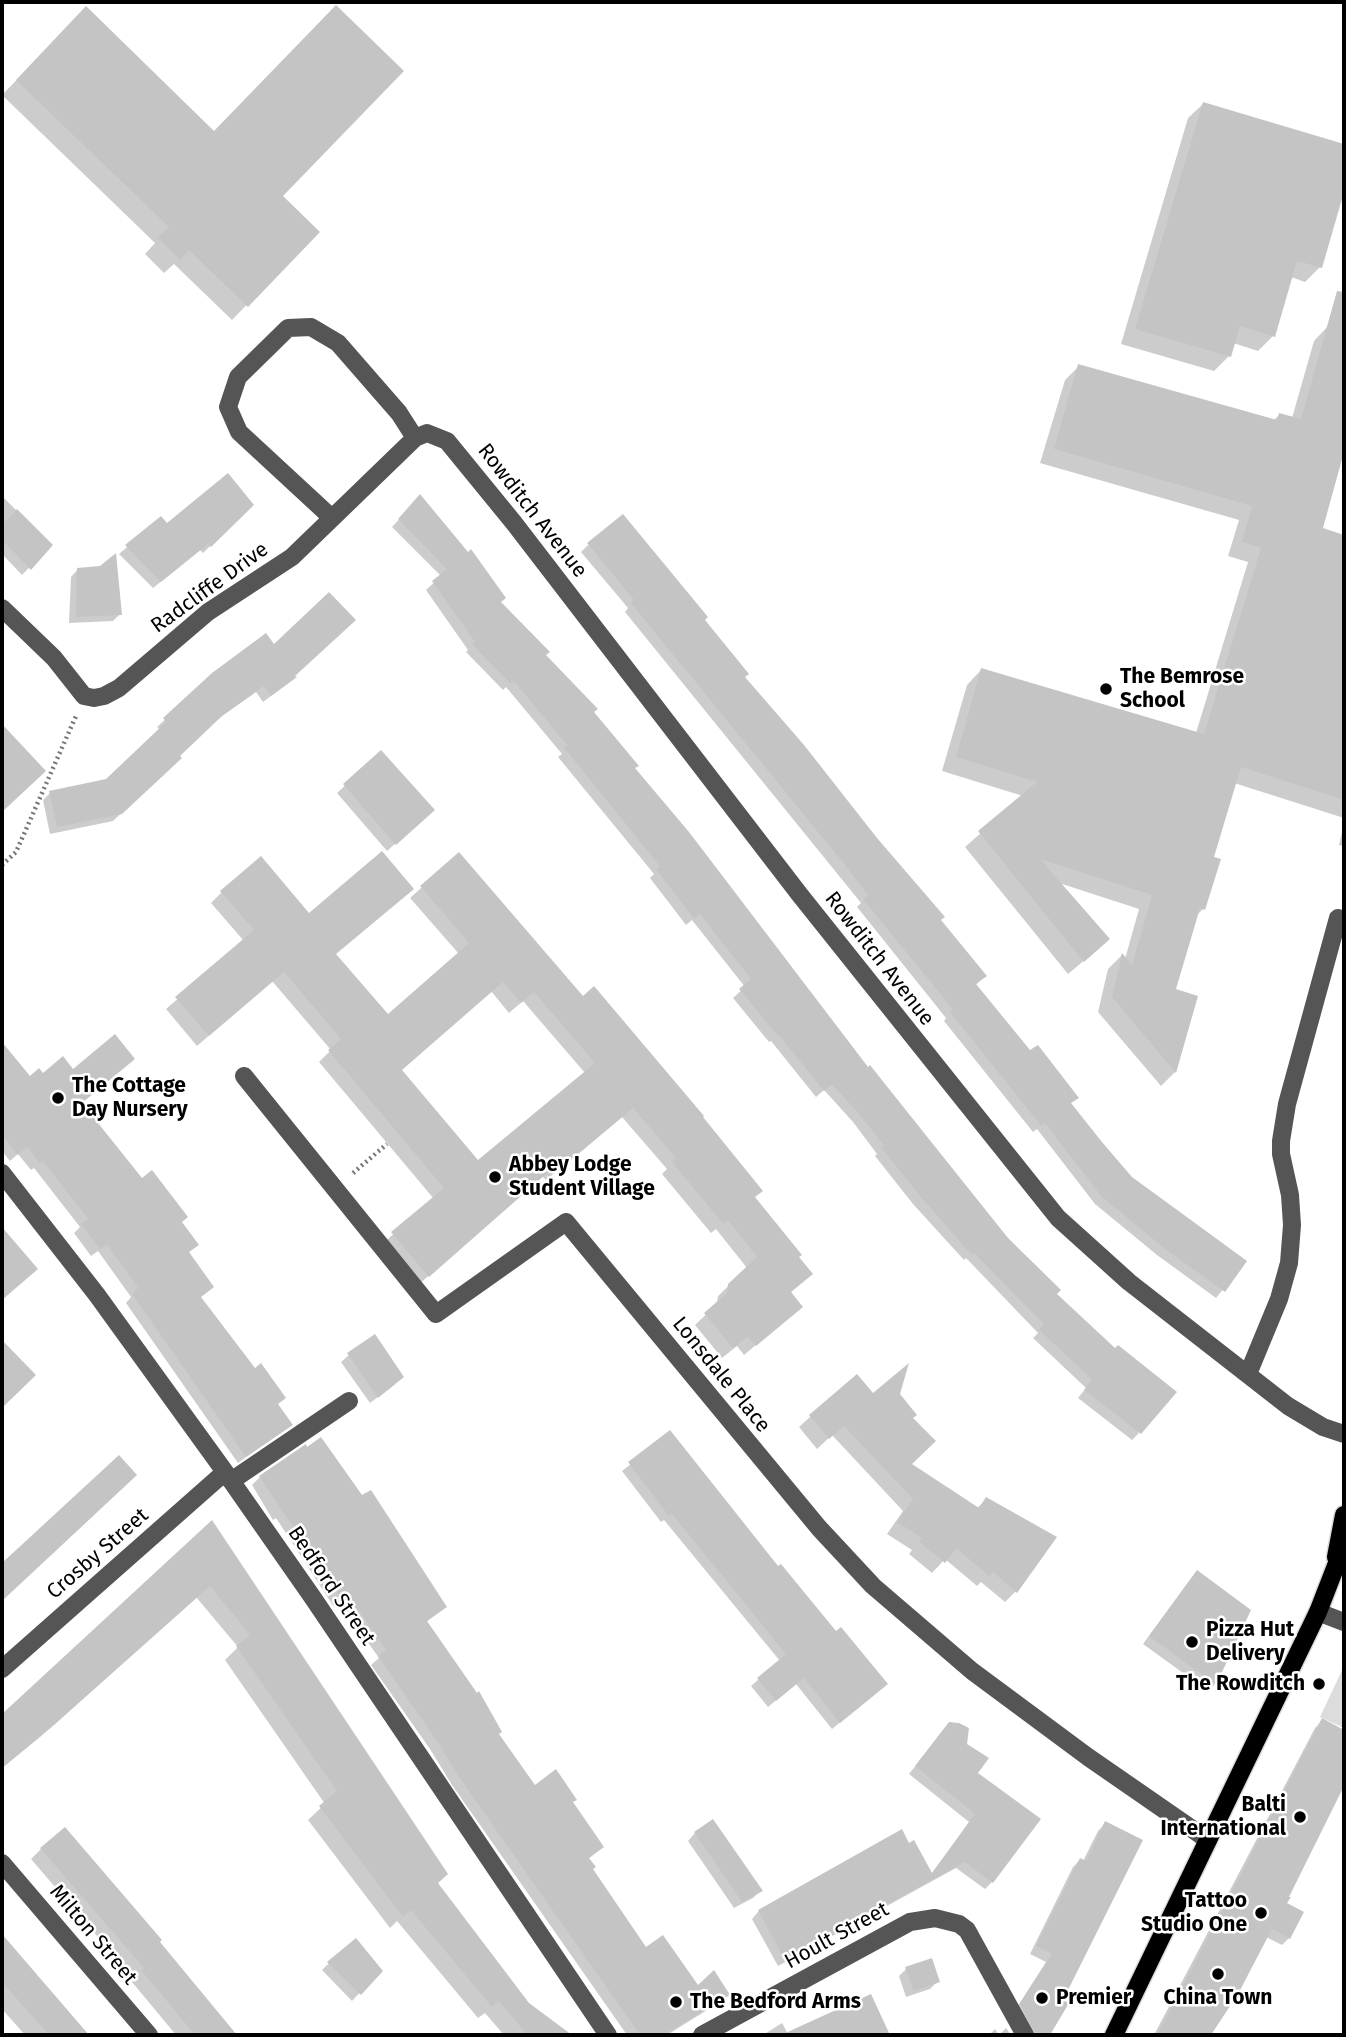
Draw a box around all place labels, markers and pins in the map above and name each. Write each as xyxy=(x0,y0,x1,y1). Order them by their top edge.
place label: The Bemrose School xyxy=(1120,664,1244,714)
marker: The Bemrose School xyxy=(1098,681,1114,697)
place label: The Cottage Day Nursery xyxy=(72,1073,188,1123)
marker: The Cottage Day Nursery xyxy=(50,1090,66,1106)
place label: Abbey Lodge Student Village xyxy=(509,1152,655,1202)
marker: Abbey Lodge Student Village xyxy=(487,1169,503,1185)
place label: Pizza Hut Delivery xyxy=(1206,1617,1294,1667)
marker: Pizza Hut Delivery xyxy=(1184,1634,1200,1650)
place label: The Rowditch xyxy=(1176,1671,1305,1697)
marker: The Rowditch xyxy=(1311,1676,1327,1692)
place label: Balti International xyxy=(1160,1792,1286,1842)
marker: Balti International xyxy=(1292,1809,1308,1825)
place label: Tattoo Studio One xyxy=(1141,1888,1247,1938)
marker: Tattoo Studio One xyxy=(1253,1905,1269,1921)
marker: China Town xyxy=(1210,1966,1226,1982)
place label: Premier xyxy=(1056,1985,1131,2011)
place label: China Town xyxy=(1164,1985,1272,2011)
place label: The Bedford Arms xyxy=(690,1989,861,2015)
marker: Premier xyxy=(1034,1990,1050,2006)
marker: The Bedford Arms xyxy=(668,1994,684,2010)

